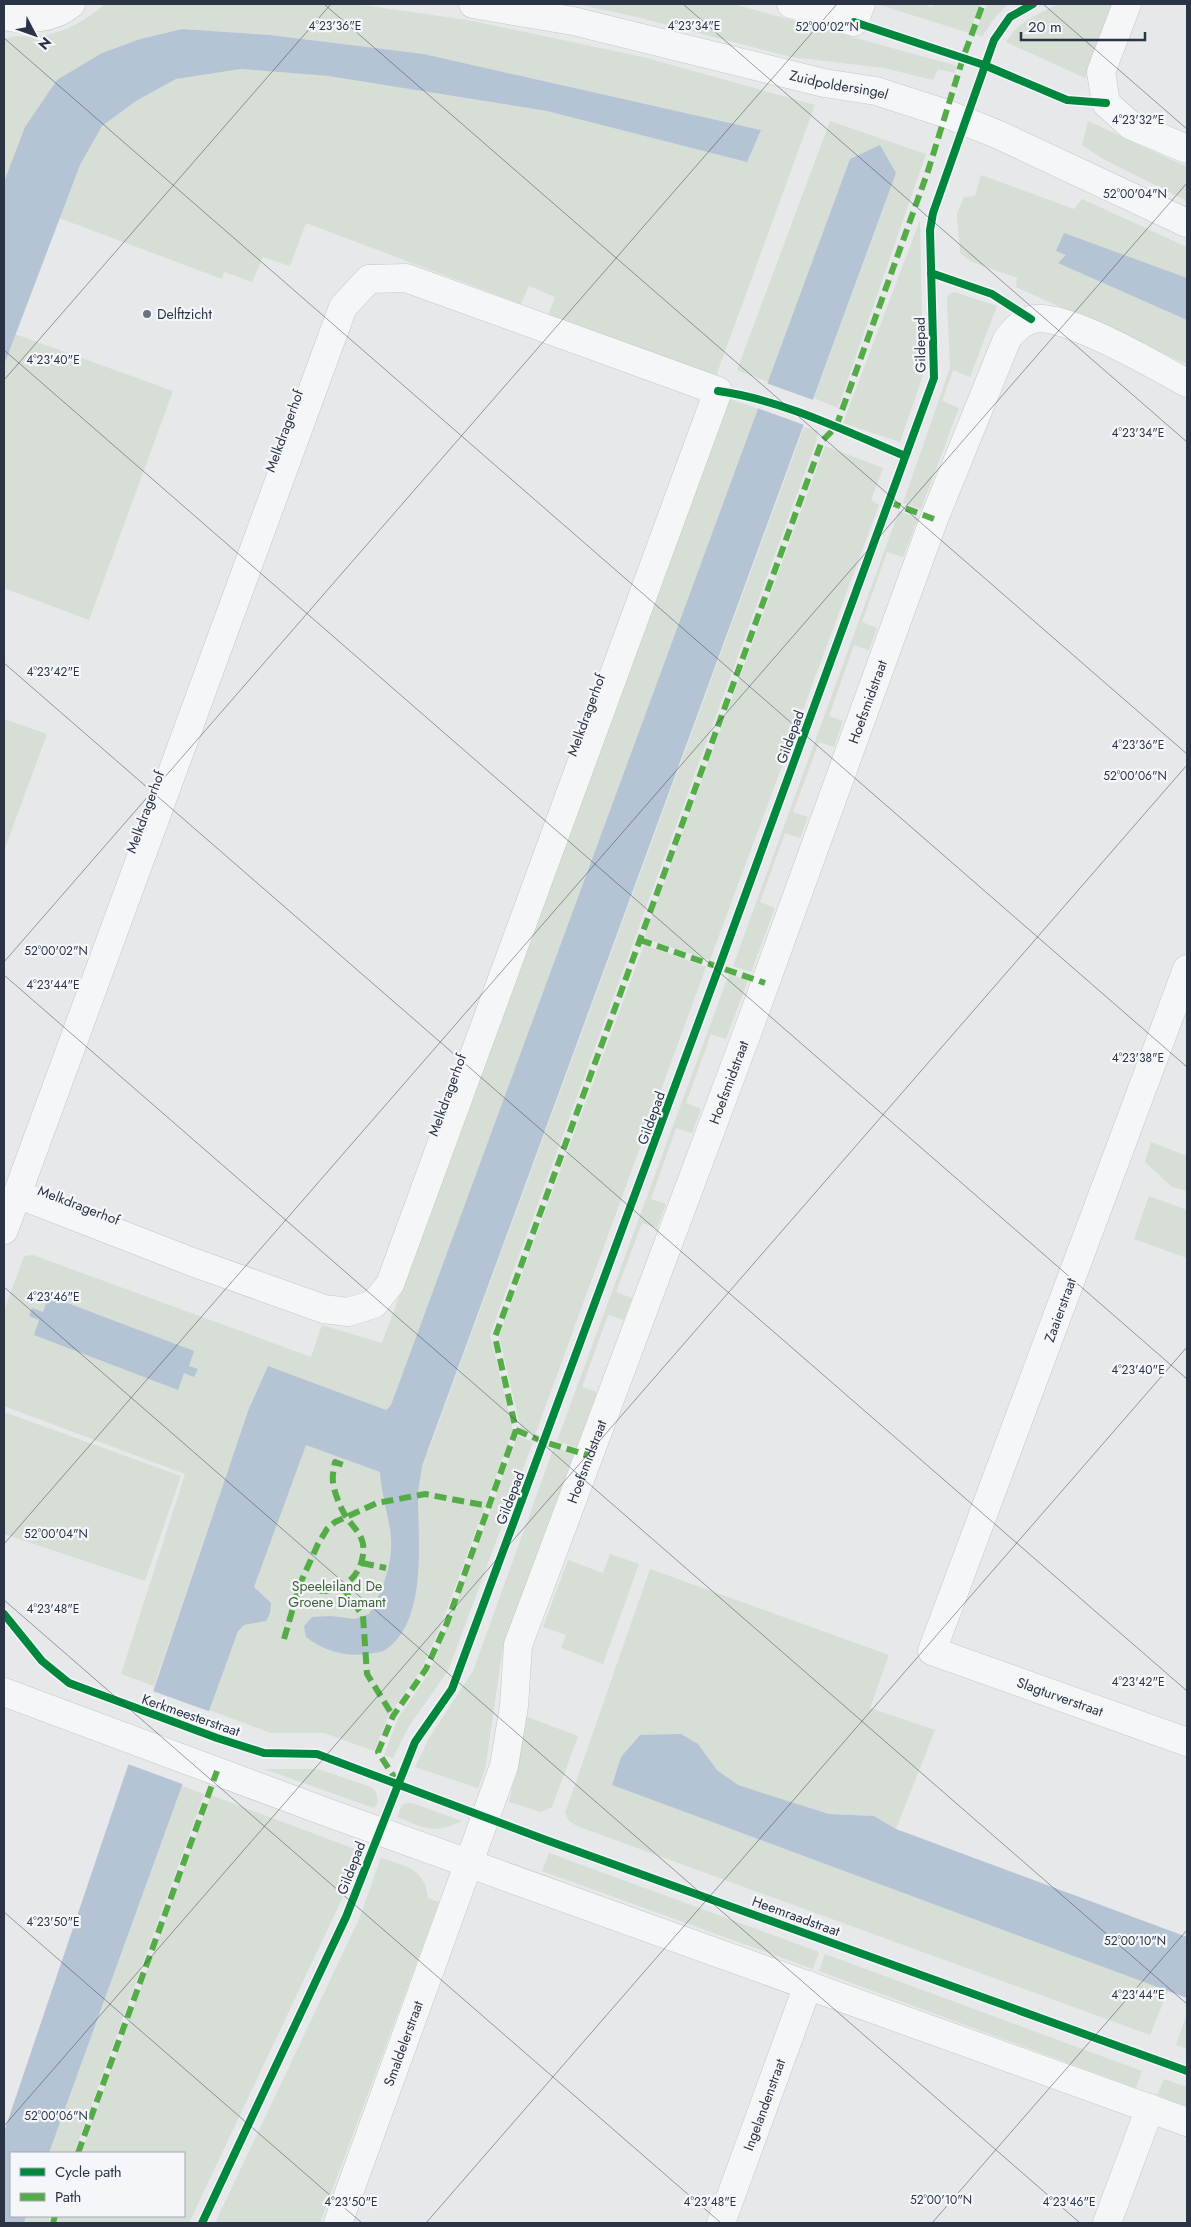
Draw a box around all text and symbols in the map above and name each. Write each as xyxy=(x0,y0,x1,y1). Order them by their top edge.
north arrow xyxy=(10,10,60,60)
scale bar xyxy=(1021,10,1145,42)
text: 20 m xyxy=(1028,16,1062,38)
text: 4°23'36"E xyxy=(309,17,361,35)
text: 4°23'34"E xyxy=(668,17,720,35)
text: 52°00'02"N xyxy=(795,18,859,36)
text: N xyxy=(34,33,56,54)
street label: Zuidpoldersingel xyxy=(788,65,891,104)
text: 4°23'32"E xyxy=(1112,111,1164,129)
text: 52°00'04"N xyxy=(1103,185,1167,203)
place label: Delftzicht xyxy=(157,304,212,324)
marker: Delftzicht xyxy=(141,308,153,320)
street label: Gildepad xyxy=(910,317,930,373)
text: 4°23'40"E xyxy=(26,351,80,369)
street label: Melkdragerhof xyxy=(260,386,309,475)
text: 4°23'34"E xyxy=(1112,424,1164,442)
street label: Hoefsmidstraat xyxy=(843,657,892,747)
text: 4°23'42"E xyxy=(26,663,80,681)
street label: Melkdragerhof xyxy=(562,670,611,759)
street label: Gildepad xyxy=(771,707,809,767)
text: 4°23'36"E xyxy=(1112,736,1164,754)
street label: Melkdragerhof xyxy=(121,767,170,856)
text: 52°00'06"N xyxy=(1103,767,1167,785)
text: 52°00'02"N xyxy=(24,942,88,960)
text: 4°23'44"E xyxy=(26,976,80,994)
street label: Hoefsmidstraat xyxy=(704,1037,754,1127)
text: 4°23'38"E xyxy=(1112,1049,1164,1067)
street label: Melkdragerhof xyxy=(423,1050,472,1139)
street label: Gildepad xyxy=(632,1088,670,1148)
street label: Melkdragerhof xyxy=(35,1180,124,1230)
street label: Zaaierstraat xyxy=(1039,1274,1081,1345)
text: 4°23'46"E xyxy=(26,1288,80,1306)
text: 4°23'40"E xyxy=(1111,1361,1165,1379)
street label: Hoefsmidstraat xyxy=(562,1416,612,1506)
street label: Gildepad xyxy=(491,1468,529,1528)
text: 52°00'04"N xyxy=(24,1525,88,1543)
park label: Speeleiland De Groene Diamant xyxy=(288,1576,386,1612)
text: 4°23'48"E xyxy=(27,1600,79,1618)
street label: Slagturverstraat xyxy=(1014,1672,1106,1721)
text: 4°23'42"E xyxy=(1111,1673,1165,1691)
street label: Kerkmeesterstraat xyxy=(139,1689,243,1741)
street label: Gildepad xyxy=(332,1838,370,1898)
street label: Heemraadstraat xyxy=(749,1891,843,1941)
text: 4°23'50"E xyxy=(26,1913,80,1931)
text: 52°00'10"N xyxy=(1104,1932,1166,1950)
text: 4°23'44"E xyxy=(1111,1986,1165,2004)
street label: Smaldelerstraat xyxy=(378,1997,428,2089)
street label: Ingelandenstraat xyxy=(738,2055,790,2153)
text: 52°00'06"N xyxy=(24,2107,88,2125)
legend xyxy=(10,2152,185,2217)
text: Cycle path xyxy=(55,2161,122,2183)
text: Path xyxy=(55,2186,81,2208)
text: 52°00'10"N xyxy=(910,2191,972,2209)
text: 4°23'50"E xyxy=(324,2193,378,2211)
text: 4°23'48"E xyxy=(684,2193,736,2211)
text: 4°23'46"E xyxy=(1042,2193,1096,2211)

